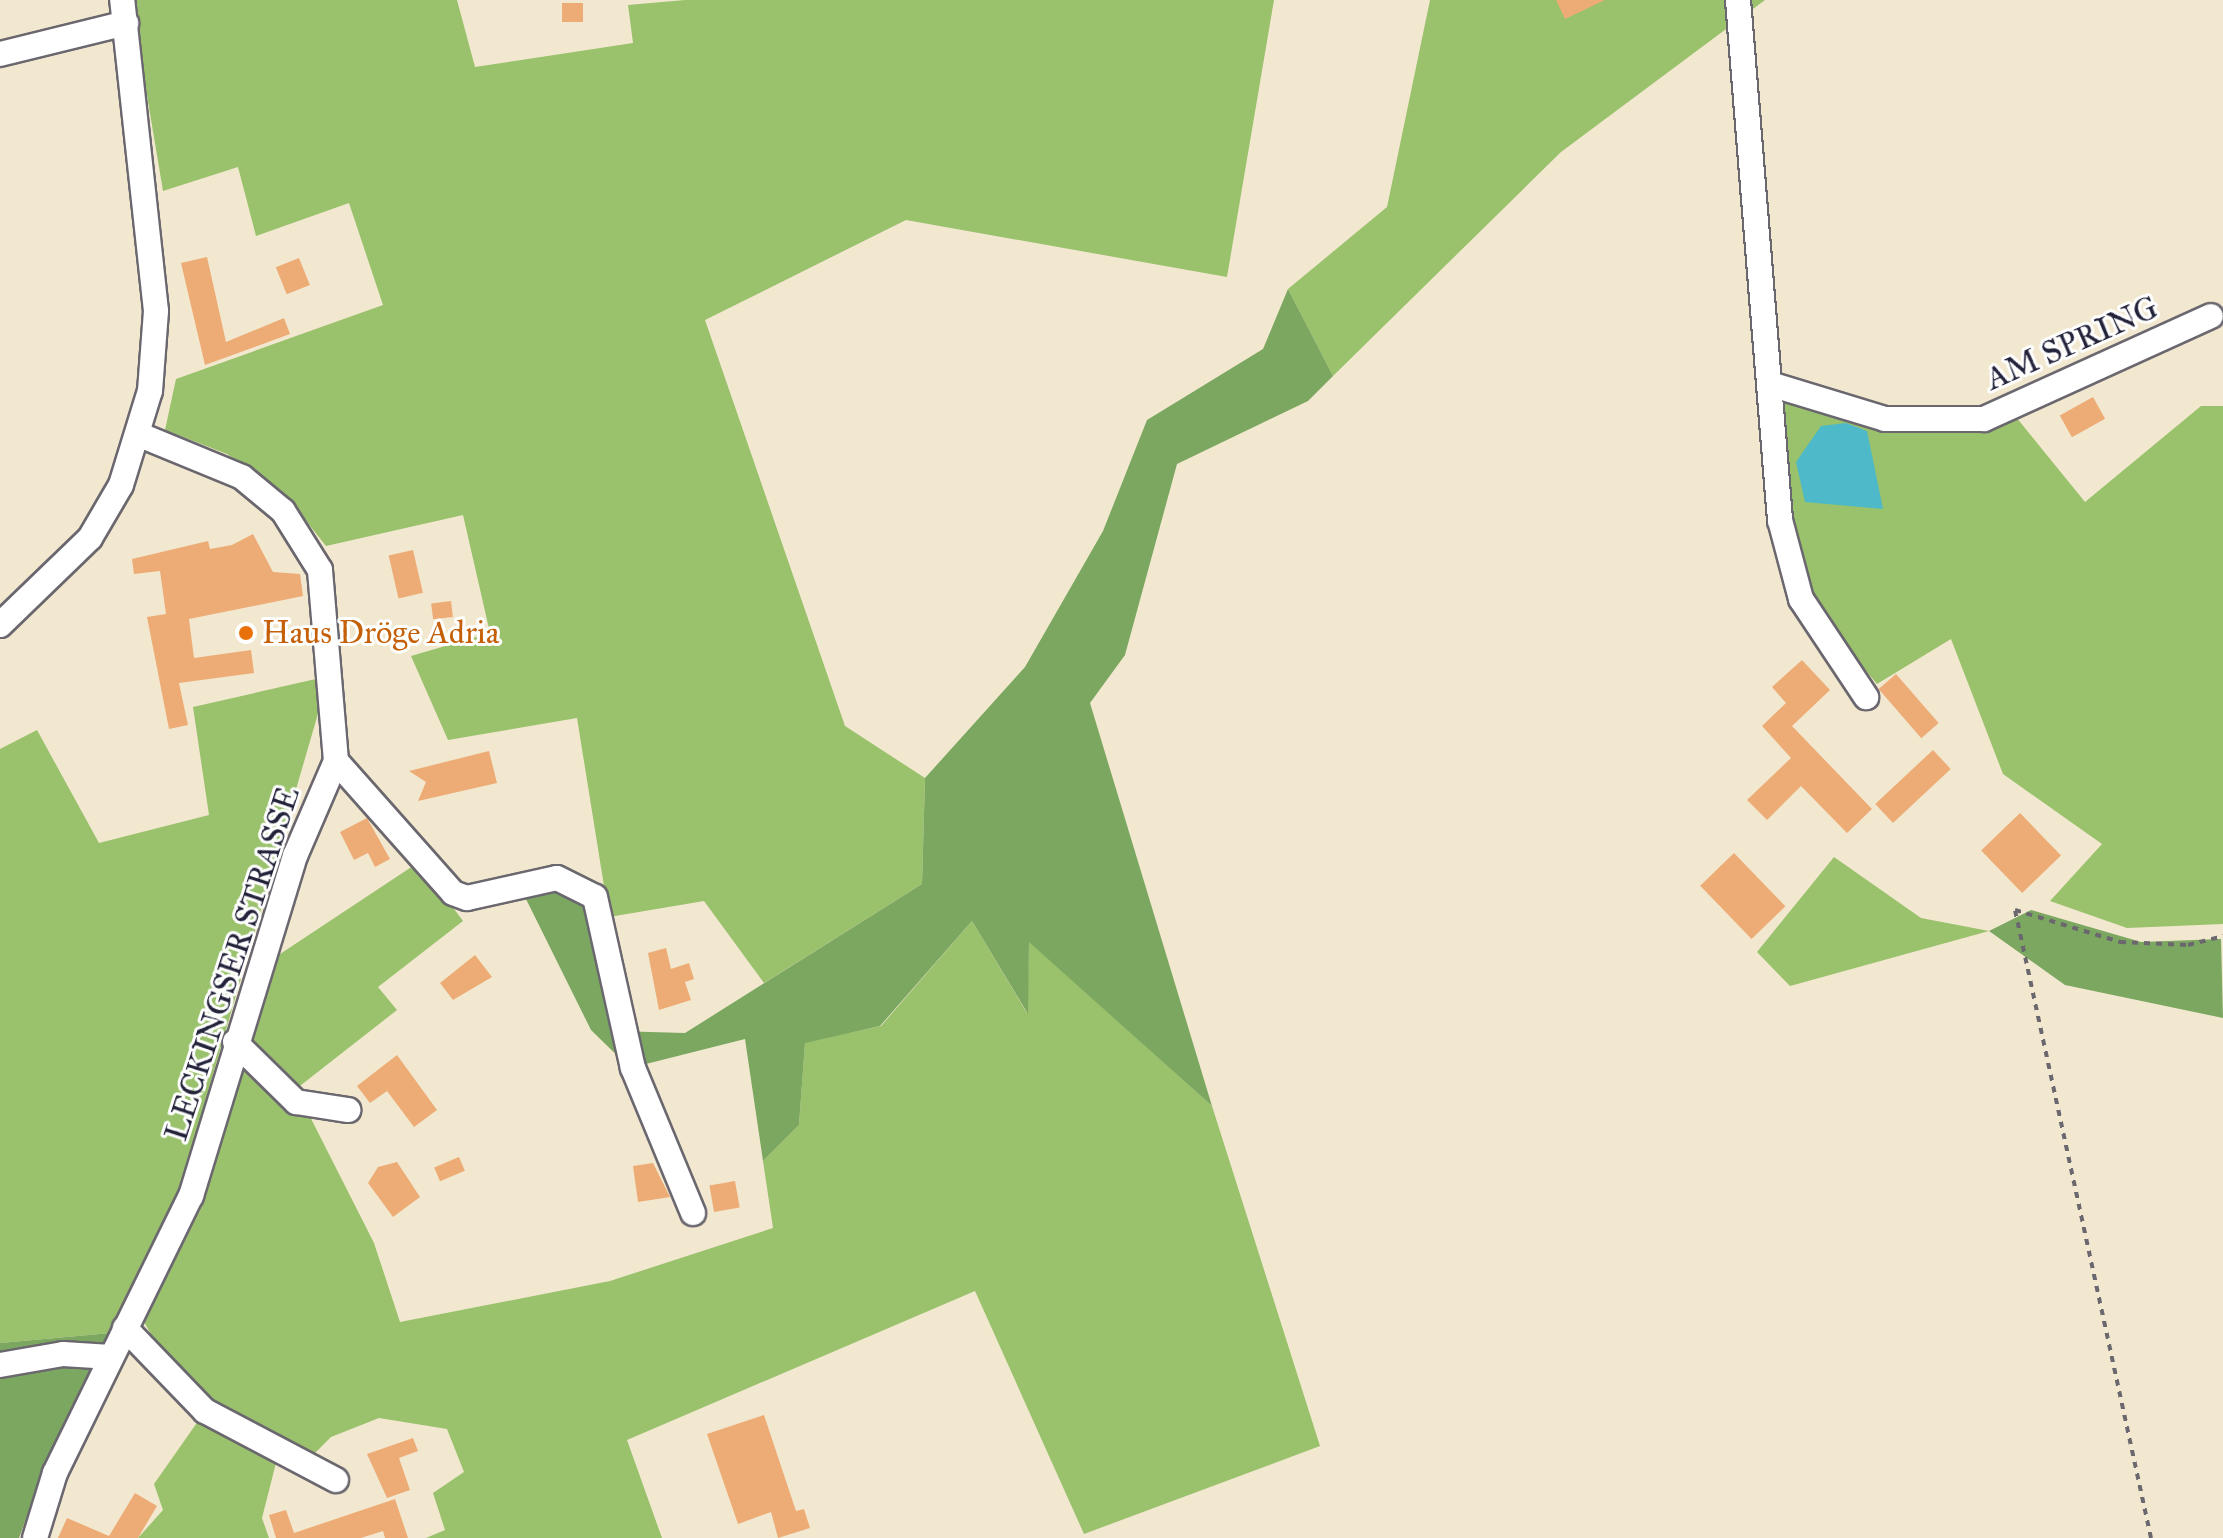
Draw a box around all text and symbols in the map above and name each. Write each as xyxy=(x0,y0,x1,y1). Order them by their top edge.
street label: AM SPRING xyxy=(1980,289,2164,399)
place label: Haus Dröge Adria xyxy=(262,614,499,652)
marker: Haus Dröge Adria xyxy=(237,624,255,642)
street label: LECKINGSER STRASSE xyxy=(158,782,308,1146)

